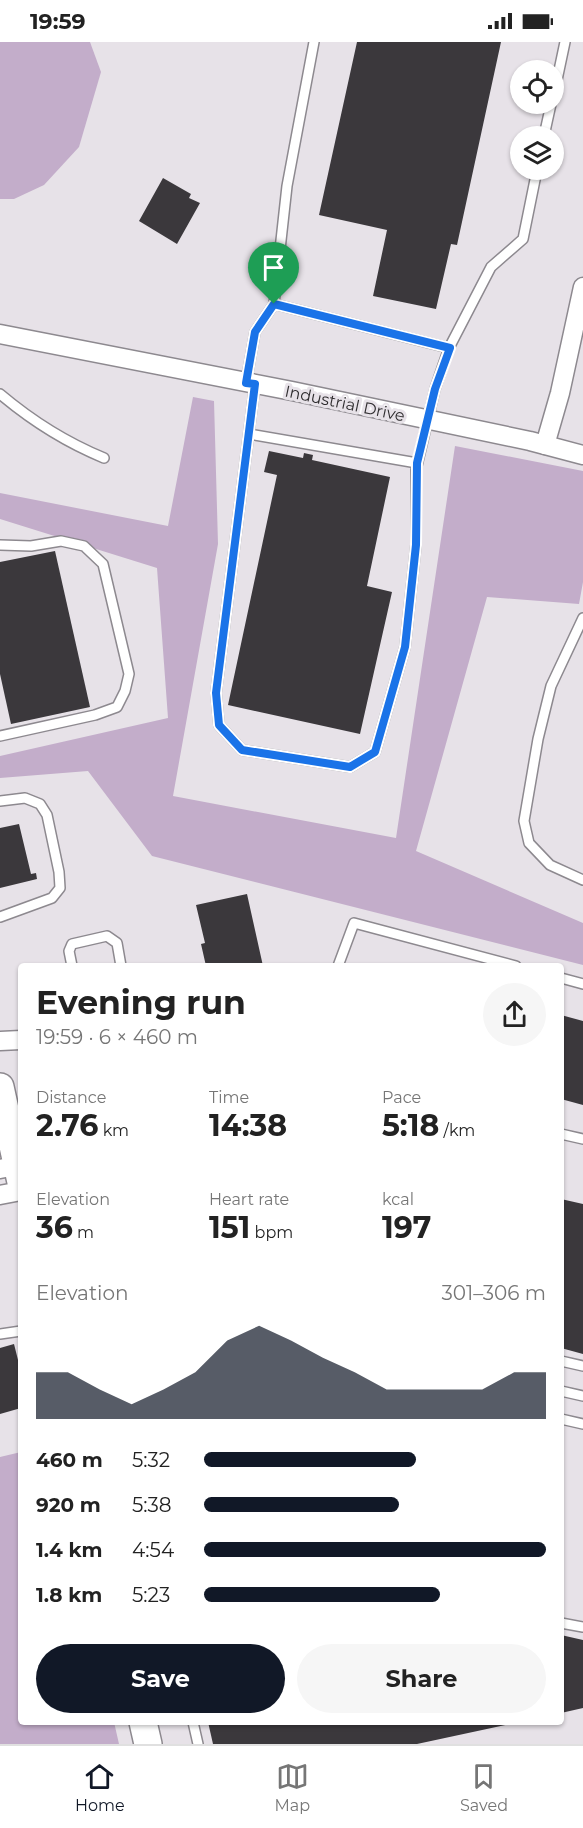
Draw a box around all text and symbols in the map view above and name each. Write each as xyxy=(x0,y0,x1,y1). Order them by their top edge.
text: 19:59 xyxy=(30,8,86,35)
map controls xyxy=(510,60,564,180)
button: locate xyxy=(510,60,564,114)
button: layers xyxy=(510,126,564,180)
pin xyxy=(248,242,299,304)
icon: arrive xyxy=(257,251,290,284)
street label: Industrial Drive xyxy=(283,382,407,425)
text: Evening run xyxy=(36,982,246,1022)
button: share xyxy=(483,983,546,1046)
text: 19:59 · 6 × 460 m xyxy=(36,1025,198,1049)
text: Distance xyxy=(36,1088,106,1107)
text: Time xyxy=(209,1088,249,1107)
text: Pace xyxy=(382,1088,421,1107)
text: 2.76 xyxy=(36,1107,98,1144)
text: 14:38 xyxy=(209,1107,287,1144)
text: 5:18 xyxy=(382,1107,439,1144)
text: km xyxy=(98,1121,129,1140)
text: /km xyxy=(439,1121,475,1140)
text: Elevation xyxy=(36,1190,110,1209)
text: Heart rate xyxy=(209,1190,289,1209)
text: kcal xyxy=(382,1190,414,1209)
text: 36 xyxy=(36,1209,73,1246)
text: 151 xyxy=(209,1209,250,1246)
text: 197 xyxy=(382,1209,431,1246)
text: m xyxy=(73,1223,94,1242)
text: bpm xyxy=(250,1223,293,1242)
text: Elevation xyxy=(36,1281,128,1305)
text: 301–306 m xyxy=(442,1281,546,1305)
text: 460 m xyxy=(36,1448,103,1472)
text: 5:32 xyxy=(132,1448,170,1472)
text: 920 m xyxy=(36,1493,101,1517)
text: 5:38 xyxy=(132,1493,172,1517)
text: 1.4 km xyxy=(36,1538,103,1562)
text: 4:54 xyxy=(132,1538,174,1562)
text: 1.8 km xyxy=(36,1583,102,1607)
text: 5:23 xyxy=(132,1583,170,1607)
button: Save xyxy=(36,1644,285,1713)
button: Share xyxy=(297,1644,546,1713)
tab: Home xyxy=(75,1760,125,1815)
tab: Map xyxy=(275,1760,310,1815)
tab: Saved xyxy=(460,1760,508,1815)

